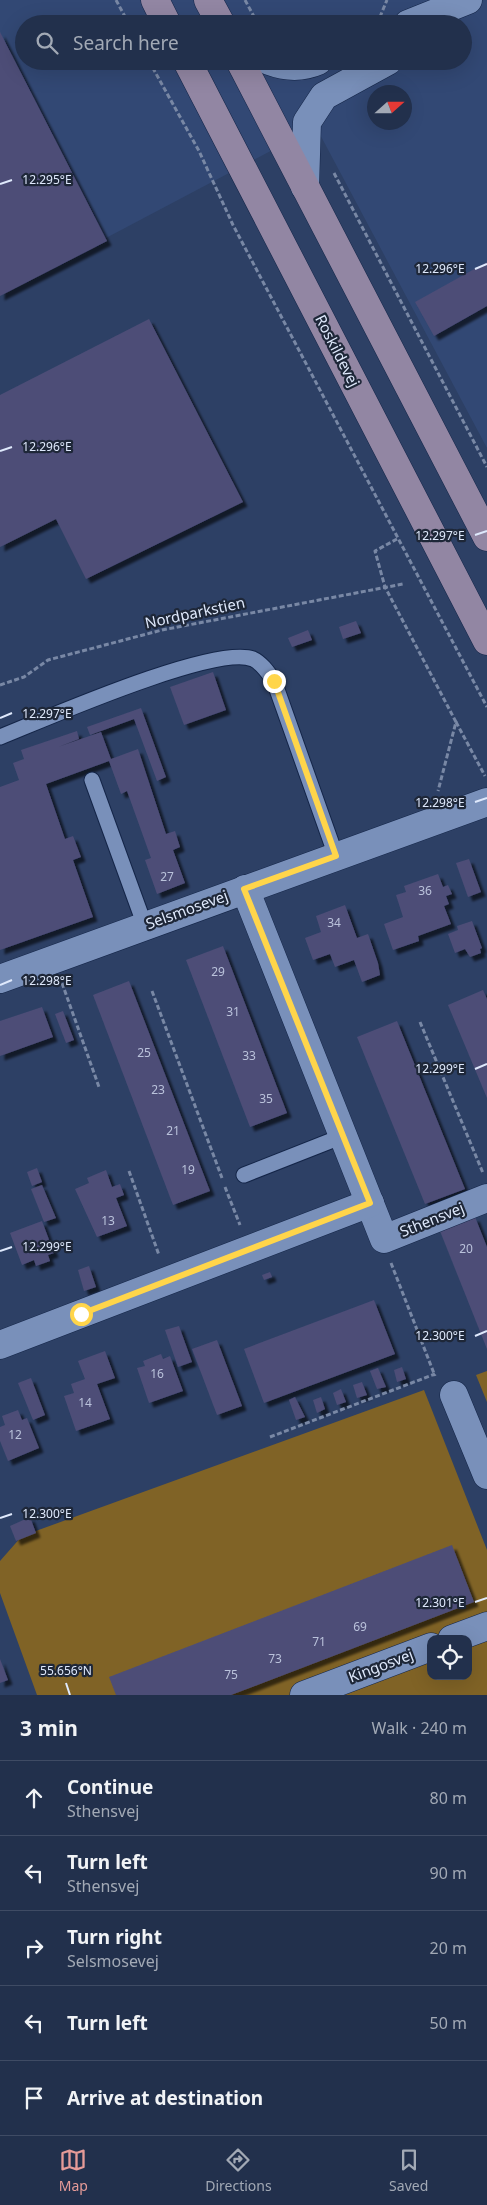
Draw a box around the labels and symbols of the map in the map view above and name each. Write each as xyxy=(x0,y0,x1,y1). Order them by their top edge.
north arrow xyxy=(367,85,412,130)
text: 12.295°E xyxy=(22,171,72,188)
text: 12.296°E xyxy=(415,260,465,277)
street label: Roskildevej xyxy=(311,311,365,390)
text: 12.296°E xyxy=(22,438,72,455)
text: 12.297°E xyxy=(415,527,465,544)
street label: Nordparkstien xyxy=(143,592,247,632)
route end xyxy=(263,670,286,693)
text: 12.297°E xyxy=(22,705,72,722)
text: 12.298°E xyxy=(415,794,465,811)
house number: 27 xyxy=(160,868,174,885)
house number: 36 xyxy=(418,882,432,899)
street label: Selsmosevej xyxy=(143,885,231,933)
house number: 34 xyxy=(327,914,341,931)
house number: 29 xyxy=(211,963,225,980)
text: 12.298°E xyxy=(22,972,72,989)
house number: 31 xyxy=(226,1003,240,1020)
house number: 25 xyxy=(137,1044,151,1061)
house number: 33 xyxy=(242,1047,256,1064)
text: 12.299°E xyxy=(415,1060,465,1077)
house number: 23 xyxy=(151,1081,165,1098)
house number: 35 xyxy=(259,1090,273,1107)
house number: 21 xyxy=(166,1122,180,1139)
house number: 19 xyxy=(181,1161,195,1178)
street label: Sthensvej xyxy=(396,1197,467,1241)
house number: 13 xyxy=(101,1212,115,1229)
text: 12.299°E xyxy=(22,1238,72,1255)
house number: 20 xyxy=(459,1240,473,1257)
route start xyxy=(70,1303,93,1326)
text: 12.300°E xyxy=(415,1327,465,1344)
house number: 16 xyxy=(150,1365,164,1382)
house number: 14 xyxy=(78,1394,92,1411)
house number: 12 xyxy=(8,1426,22,1443)
text: 12.300°E xyxy=(22,1505,72,1522)
text: 12.301°E xyxy=(415,1594,465,1611)
house number: 69 xyxy=(353,1618,367,1635)
house number: 71 xyxy=(312,1633,326,1650)
street label: Kingosvej xyxy=(345,1644,416,1687)
house number: 73 xyxy=(268,1650,282,1667)
text: 55.656°N xyxy=(40,1662,92,1679)
house number: 75 xyxy=(224,1666,238,1683)

